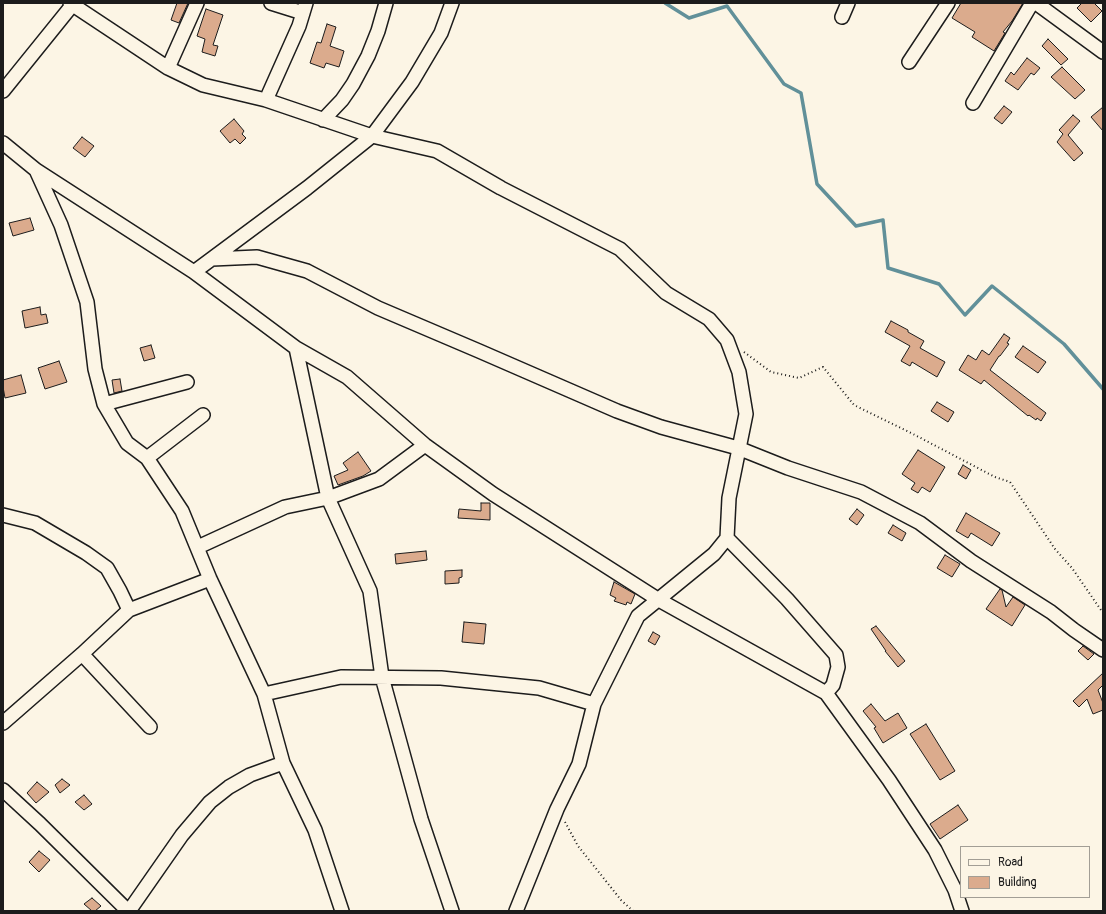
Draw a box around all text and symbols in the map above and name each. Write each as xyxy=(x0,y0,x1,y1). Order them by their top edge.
legend xyxy=(960,846,1090,898)
text: Road xyxy=(998,855,1023,870)
text: Building xyxy=(998,875,1037,890)

